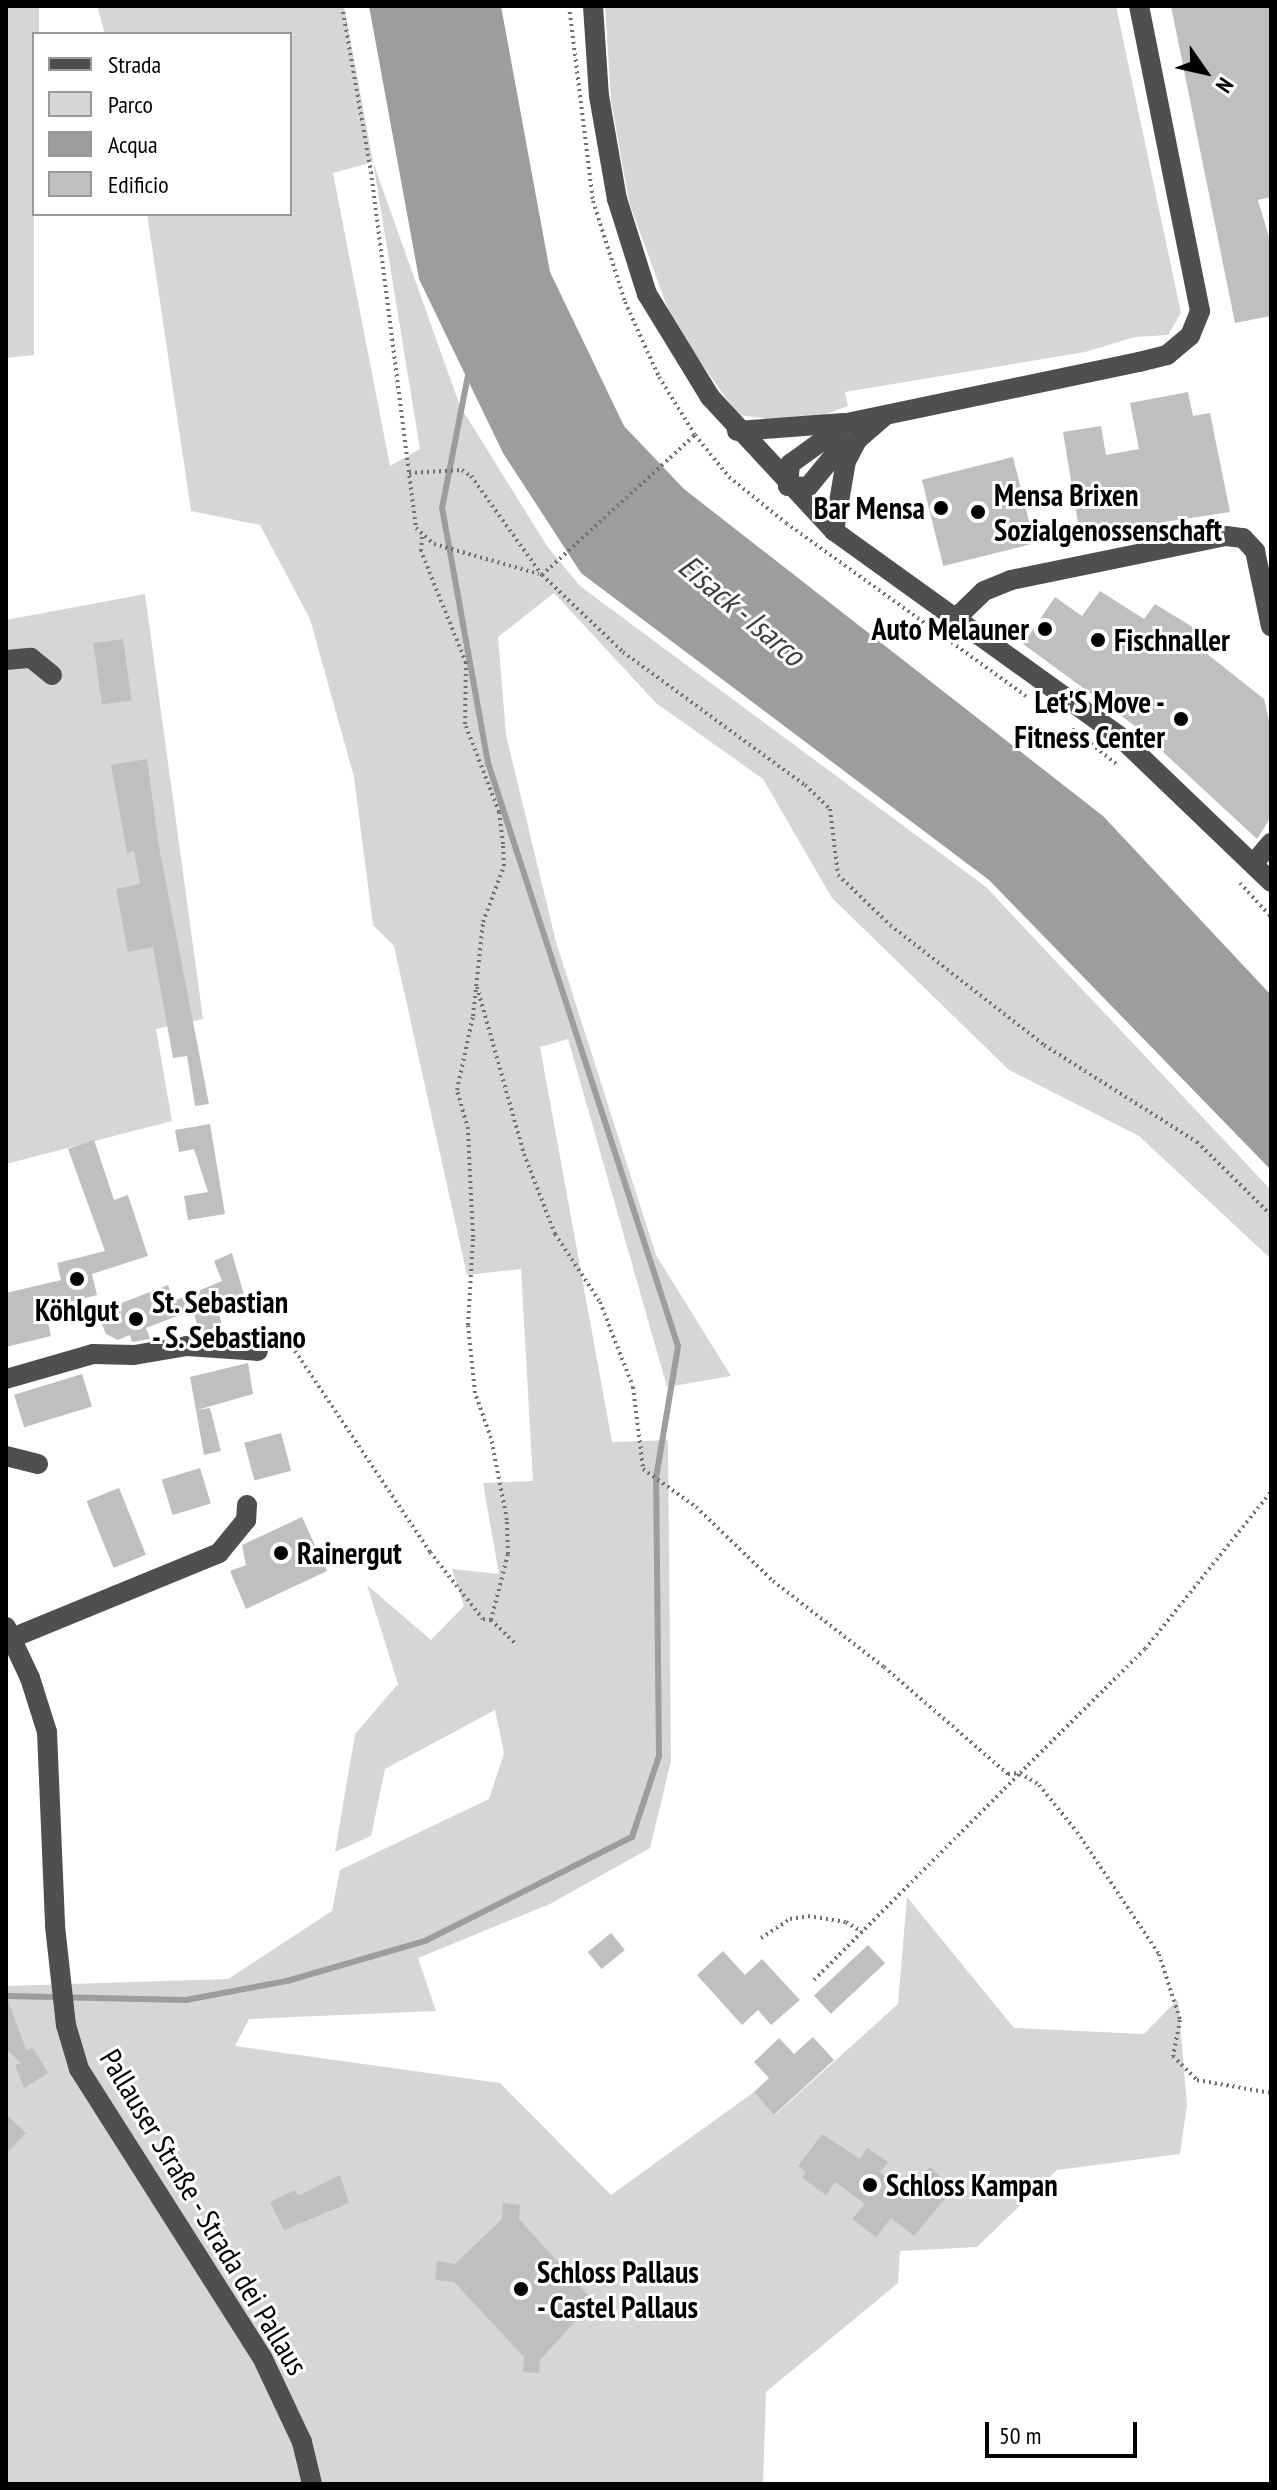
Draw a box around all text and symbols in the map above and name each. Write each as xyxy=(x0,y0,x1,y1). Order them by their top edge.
legend xyxy=(32,32,292,216)
north arrow xyxy=(1165,32,1245,112)
text: Strada xyxy=(108,49,161,80)
text: N xyxy=(1210,73,1240,98)
text: Parco xyxy=(108,89,153,120)
text: Acqua xyxy=(108,129,158,160)
text: Edificio xyxy=(108,169,169,200)
place label: Mensa Brixen Sozialgenossenschaft xyxy=(994,477,1222,548)
place label: Bar Mensa xyxy=(814,490,925,526)
marker: Bar Mensa xyxy=(932,499,950,517)
marker: Mensa Brixen Sozialgenossenschaft xyxy=(969,503,987,521)
water label: Eisack - Isarco xyxy=(670,545,814,675)
place label: Auto Melauner xyxy=(871,611,1029,647)
marker: Auto Melauner xyxy=(1036,620,1054,638)
place label: Fischnaller xyxy=(1114,622,1230,658)
marker: Fischnaller xyxy=(1089,631,1107,649)
place label: Let'S Move - Fitness Center xyxy=(1014,684,1165,754)
marker: Let'S Move - Fitness Center xyxy=(1172,710,1190,728)
marker: Köhlgut xyxy=(68,1270,86,1288)
place label: St. Sebastian - S. Sebastiano xyxy=(152,1284,310,1354)
place label: Köhlgut xyxy=(35,1292,119,1328)
marker: St. Sebastian - S. Sebastiano xyxy=(127,1310,145,1328)
place label: Rainergut xyxy=(297,1535,402,1571)
marker: Rainergut xyxy=(272,1544,290,1562)
street label: Pallauser Straße - Strada dei Pallaus xyxy=(92,2042,316,2382)
place label: Schloss Kampan xyxy=(886,2167,1058,2203)
marker: Schloss Kampan xyxy=(861,2176,879,2194)
place label: Schloss Pallaus - Castel Pallaus xyxy=(537,2254,700,2324)
marker: Schloss Pallaus - Castel Pallaus xyxy=(512,2280,530,2298)
scale bar xyxy=(989,2406,1141,2456)
text: 50 m xyxy=(999,2420,1041,2451)

